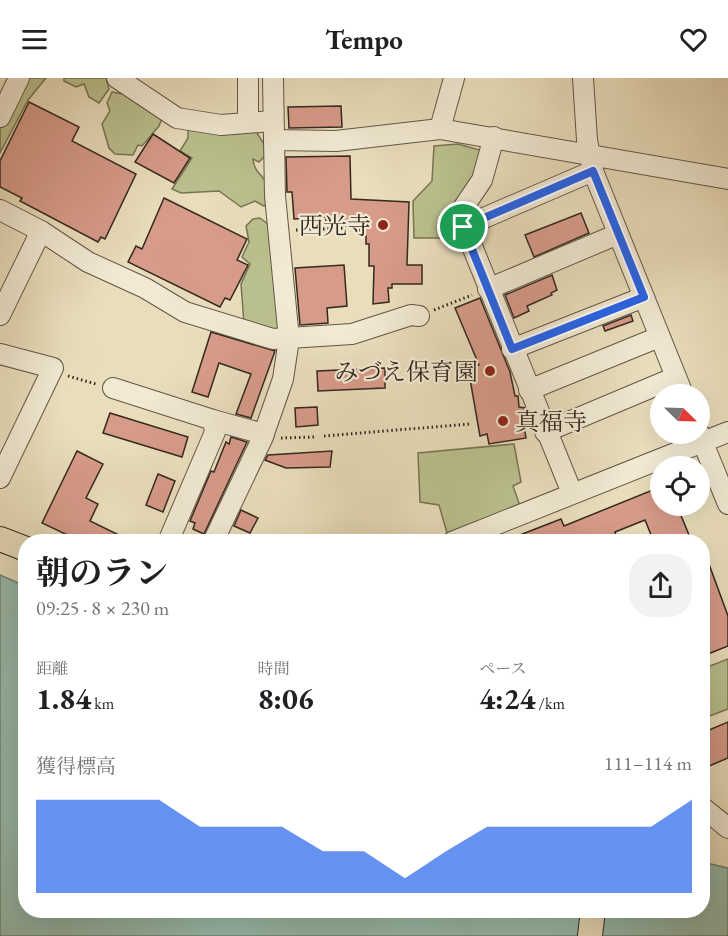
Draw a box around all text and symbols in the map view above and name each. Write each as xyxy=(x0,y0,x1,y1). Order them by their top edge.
text: Tempo xyxy=(325,22,403,57)
icon: menu xyxy=(18,23,51,56)
icon: heart xyxy=(677,23,710,56)
pin xyxy=(437,201,488,252)
place label: 西光寺 xyxy=(299,210,371,241)
icon: arrive xyxy=(446,210,479,243)
marker: 西光寺 xyxy=(376,218,390,232)
place label: みづえ保育園 xyxy=(334,356,478,387)
marker: みづえ保育園 xyxy=(483,364,497,378)
north arrow xyxy=(650,384,710,444)
map controls xyxy=(650,384,710,516)
place label: 真福寺 xyxy=(515,406,587,437)
marker: 真福寺 xyxy=(496,414,510,428)
button: locate xyxy=(650,456,710,516)
text: 朝のラン xyxy=(36,551,168,594)
button: share xyxy=(629,554,692,617)
text: 09:25 · 8 × 230 m xyxy=(36,595,169,621)
text: 距離 xyxy=(36,658,68,679)
text: 時間 xyxy=(258,658,290,679)
text: ペース xyxy=(479,658,527,679)
text: 1.84 xyxy=(36,679,91,718)
text: 8:06 xyxy=(258,679,314,718)
text: 4:24 xyxy=(479,679,535,718)
text: km xyxy=(91,693,114,714)
text: /km xyxy=(535,693,565,714)
text: 111–114 m xyxy=(604,750,692,776)
text: 獲得標高 xyxy=(36,753,116,779)

